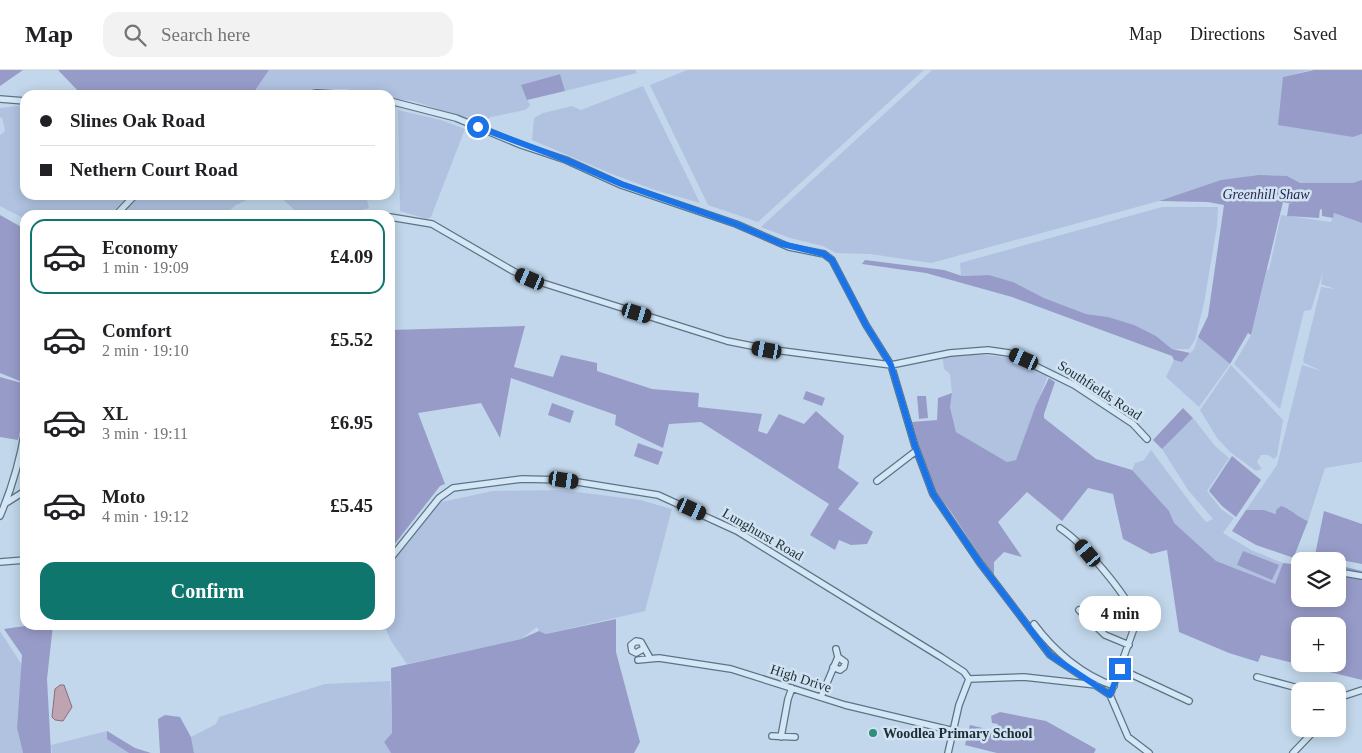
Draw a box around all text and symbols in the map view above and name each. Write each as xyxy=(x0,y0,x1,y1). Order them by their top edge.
search box xyxy=(103,12,453,57)
text: Map xyxy=(25,21,73,47)
icon: search xyxy=(121,21,149,49)
text: Search here xyxy=(161,24,250,45)
text: Map xyxy=(1129,24,1162,44)
text: Directions xyxy=(1190,24,1265,44)
text: Saved xyxy=(1293,24,1337,44)
text: Slines Oak Road xyxy=(70,110,205,131)
route start xyxy=(467,116,489,138)
text: Nethern Court Road xyxy=(70,159,238,180)
park label: Greenhill Shaw xyxy=(1223,187,1310,202)
icon: car xyxy=(42,234,87,279)
text: Economy xyxy=(102,237,178,258)
text: £4.09 xyxy=(330,246,373,267)
text: 1 min · 19:09 xyxy=(102,259,189,276)
car xyxy=(513,266,546,292)
car xyxy=(620,301,653,325)
icon: car xyxy=(42,317,87,362)
text: Comfort xyxy=(102,320,172,341)
text: £5.52 xyxy=(330,329,373,350)
car xyxy=(750,340,783,360)
text: 2 min · 19:10 xyxy=(102,342,189,359)
car xyxy=(1007,346,1040,372)
street label: Southfields Road xyxy=(1055,358,1144,423)
icon: car xyxy=(42,400,87,445)
text: XL xyxy=(102,403,128,424)
text: £6.95 xyxy=(330,412,373,433)
text: 3 min · 19:11 xyxy=(102,425,188,442)
car xyxy=(548,470,579,490)
icon: car xyxy=(42,483,87,528)
text: Moto xyxy=(102,486,145,507)
text: £5.45 xyxy=(330,495,373,516)
car xyxy=(675,496,708,522)
street label: Lunghurst Road xyxy=(720,505,806,564)
text: 4 min · 19:12 xyxy=(102,508,189,525)
car xyxy=(1072,537,1103,569)
map controls xyxy=(1291,552,1346,737)
button: layers xyxy=(1291,552,1346,607)
button: Confirm xyxy=(40,562,375,620)
callout: 4 min xyxy=(1079,596,1161,632)
text: 4 min xyxy=(1101,605,1139,622)
button: + xyxy=(1291,617,1346,672)
route end xyxy=(1109,658,1131,680)
street label: High Drive xyxy=(768,662,833,695)
button: − xyxy=(1291,682,1346,737)
place label: Woodlea Primary School xyxy=(883,726,1032,741)
marker: Woodlea Primary School xyxy=(867,727,879,739)

